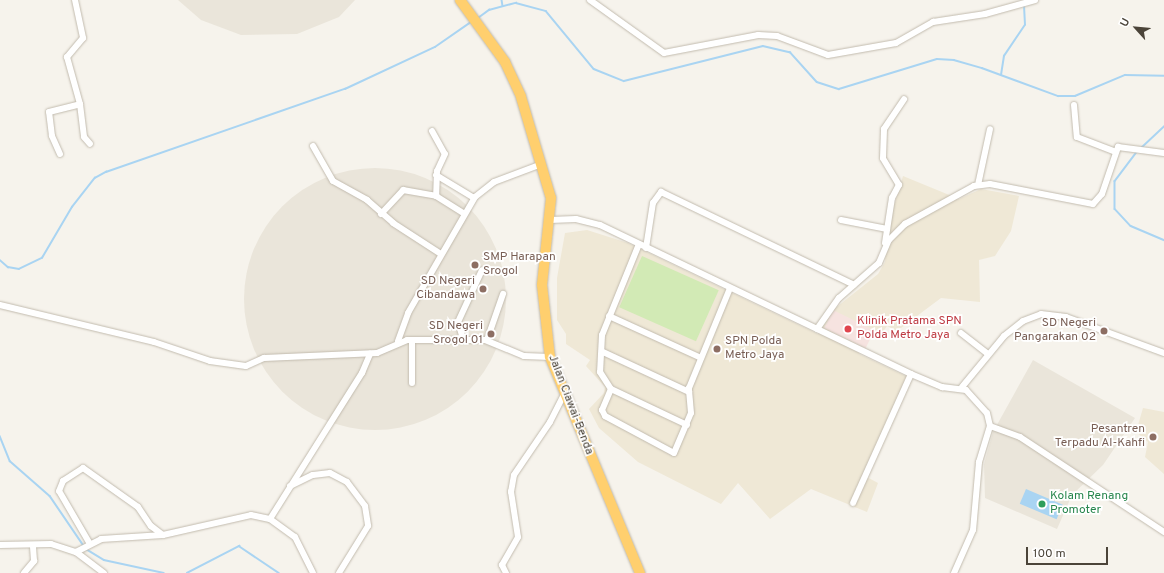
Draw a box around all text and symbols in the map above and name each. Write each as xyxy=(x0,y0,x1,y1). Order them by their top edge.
north arrow xyxy=(1116,8,1156,48)
text: U xyxy=(1117,16,1133,29)
place label: SMP Harapan Srogol xyxy=(483,251,556,279)
marker: SMP Harapan Srogol xyxy=(470,260,480,270)
place label: SD Negeri Cibandawa xyxy=(416,275,475,303)
marker: SD Negeri Cibandawa xyxy=(478,284,488,294)
place label: Klinik Pratama SPN Polda Metro Jaya xyxy=(857,315,962,343)
place label: SD Negeri Pangarakan 02 xyxy=(1014,317,1096,345)
place label: SD Negeri Srogol 01 xyxy=(429,320,483,348)
marker: Klinik Pratama SPN Polda Metro Jaya xyxy=(842,323,854,335)
marker: SD Negeri Pangarakan 02 xyxy=(1099,326,1109,336)
marker: SD Negeri Srogol 01 xyxy=(486,329,496,339)
place label: SPN Polda Metro Jaya xyxy=(725,335,784,363)
marker: SPN Polda Metro Jaya xyxy=(712,344,722,354)
street label: Jalan Ciawai-Benda xyxy=(544,353,596,457)
place label: Pesantren Terpadu Al-Kahfi xyxy=(1054,423,1145,451)
marker: Pesantren Terpadu Al-Kahfi xyxy=(1148,432,1158,442)
place label: Kolam Renang Promoter xyxy=(1050,490,1128,518)
marker: Kolam Renang Promoter xyxy=(1037,499,1047,509)
scale bar xyxy=(1028,539,1110,565)
text: 100 m xyxy=(1033,546,1066,562)

